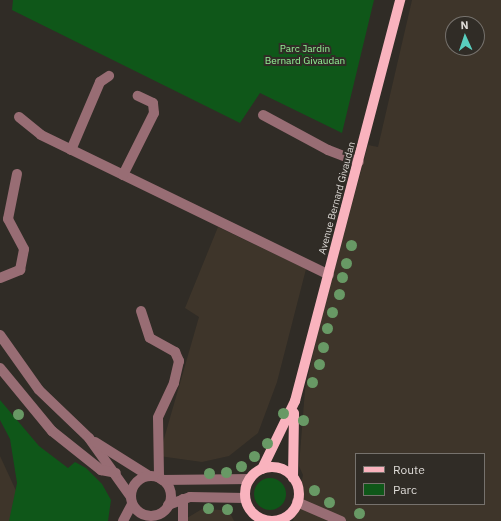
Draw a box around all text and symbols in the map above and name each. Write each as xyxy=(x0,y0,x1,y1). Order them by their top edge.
north arrow xyxy=(445,16,485,56)
text: N xyxy=(460,18,469,32)
park label: Parc Jardin Bernard Givaudan xyxy=(265,42,345,66)
street label: Avenue Bernard Givaudan xyxy=(316,140,358,256)
legend xyxy=(355,453,485,505)
text: Route xyxy=(393,462,425,477)
text: Parc xyxy=(393,482,417,497)

